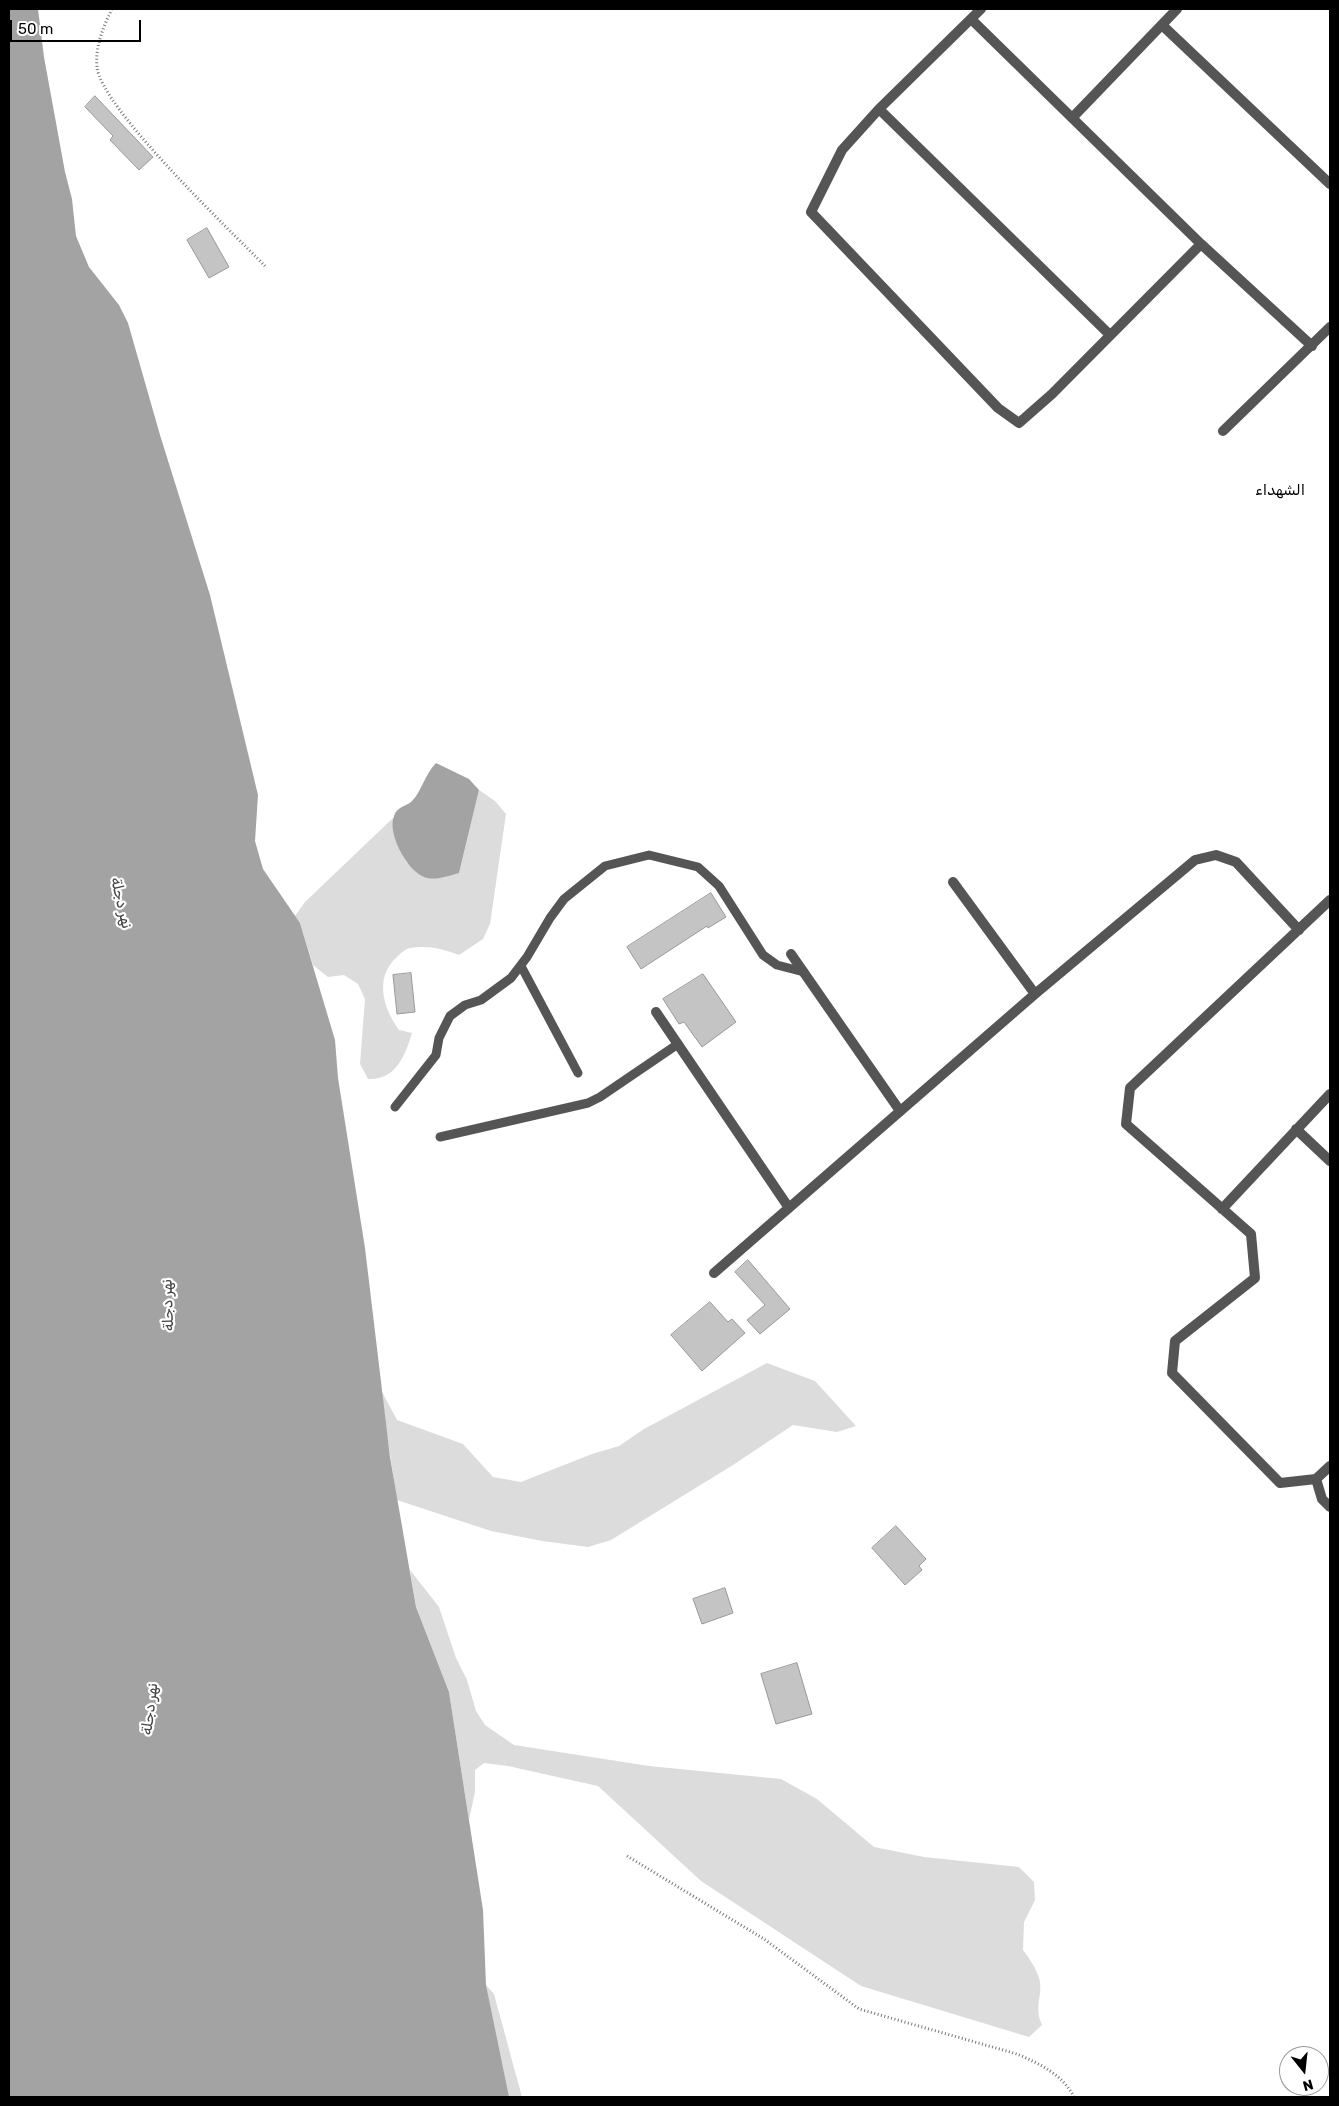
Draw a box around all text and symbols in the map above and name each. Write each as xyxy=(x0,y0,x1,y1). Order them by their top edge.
scale bar xyxy=(12,10,144,42)
text: 50 m xyxy=(18,20,53,38)
district label: الشهداء xyxy=(1255,482,1305,500)
water label: نهر دجلة xyxy=(106,875,136,931)
water label: نهر دجلة xyxy=(158,1278,178,1332)
water label: نهر دجلة xyxy=(138,1682,162,1736)
north arrow xyxy=(1279,2046,1329,2096)
text: N xyxy=(1301,2075,1315,2094)

